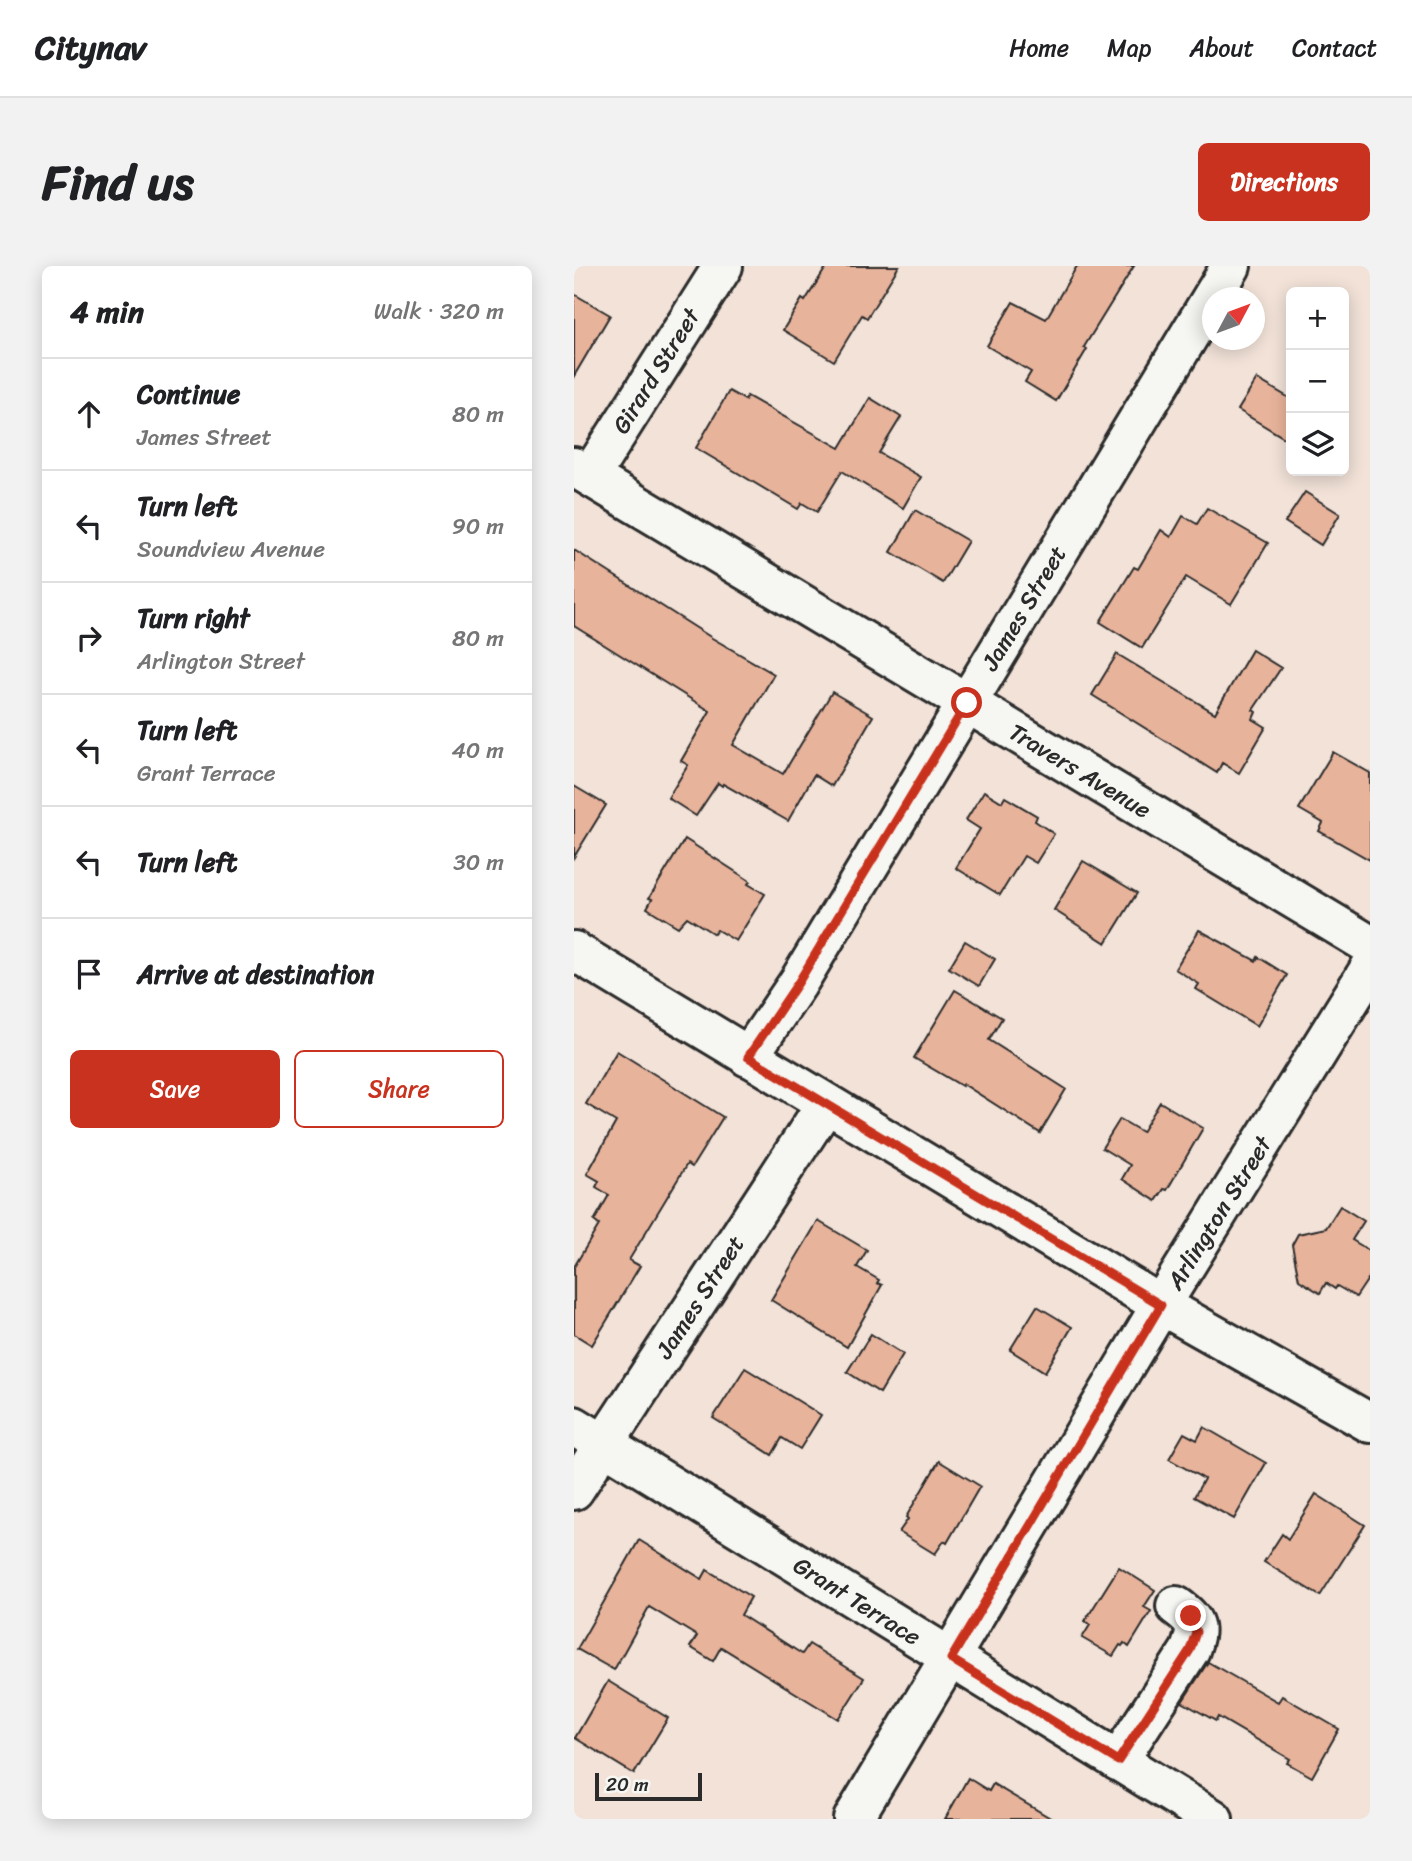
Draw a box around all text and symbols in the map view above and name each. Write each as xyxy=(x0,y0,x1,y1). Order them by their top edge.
text: Citynav xyxy=(35,19,146,77)
text: Home xyxy=(1009,27,1069,69)
text: Map xyxy=(1107,27,1151,69)
text: About xyxy=(1189,27,1254,69)
text: Contact xyxy=(1292,27,1377,69)
text: Find us xyxy=(42,139,194,226)
button: Directions xyxy=(1198,143,1370,221)
text: 4 min xyxy=(70,285,144,339)
north arrow xyxy=(1202,287,1265,350)
map controls xyxy=(1286,287,1349,476)
button: + xyxy=(1286,287,1349,350)
text: Walk · 320 m xyxy=(374,291,504,332)
street label: Girard Street xyxy=(601,299,712,442)
button: − xyxy=(1286,350,1349,413)
text: Continue xyxy=(137,371,240,417)
text: 80 m xyxy=(452,394,504,435)
icon: ahead xyxy=(70,395,108,433)
button: layers xyxy=(1286,413,1349,476)
text: James Street xyxy=(137,417,271,458)
text: Turn left xyxy=(137,483,237,529)
text: 90 m xyxy=(452,506,504,547)
icon: left xyxy=(70,507,108,545)
text: Soundview Avenue xyxy=(137,529,325,570)
street label: James Street xyxy=(969,537,1078,680)
text: Turn right xyxy=(137,595,250,641)
text: 80 m xyxy=(452,618,504,659)
icon: right xyxy=(70,619,108,657)
text: Arlington Street xyxy=(137,641,305,682)
route start xyxy=(951,687,982,718)
text: Turn left xyxy=(137,707,237,753)
street label: Travers Avenue xyxy=(1000,712,1160,830)
text: 40 m xyxy=(451,730,504,771)
icon: left xyxy=(70,731,108,769)
text: Grant Terrace xyxy=(137,753,276,794)
text: Turn left xyxy=(137,839,237,885)
text: 30 m xyxy=(453,842,504,883)
icon: left xyxy=(70,843,108,881)
text: Arrive at destination xyxy=(137,951,374,997)
icon: arrive xyxy=(70,955,108,993)
button: Save xyxy=(70,1050,280,1128)
button: Share xyxy=(294,1050,504,1128)
street label: Arlington Street xyxy=(1154,1126,1284,1299)
street label: James Street xyxy=(644,1227,756,1368)
street label: Grant Terrace xyxy=(785,1545,929,1657)
route end xyxy=(1175,1600,1206,1631)
text: 20 m xyxy=(606,1768,649,1801)
scale bar xyxy=(595,1770,702,1802)

